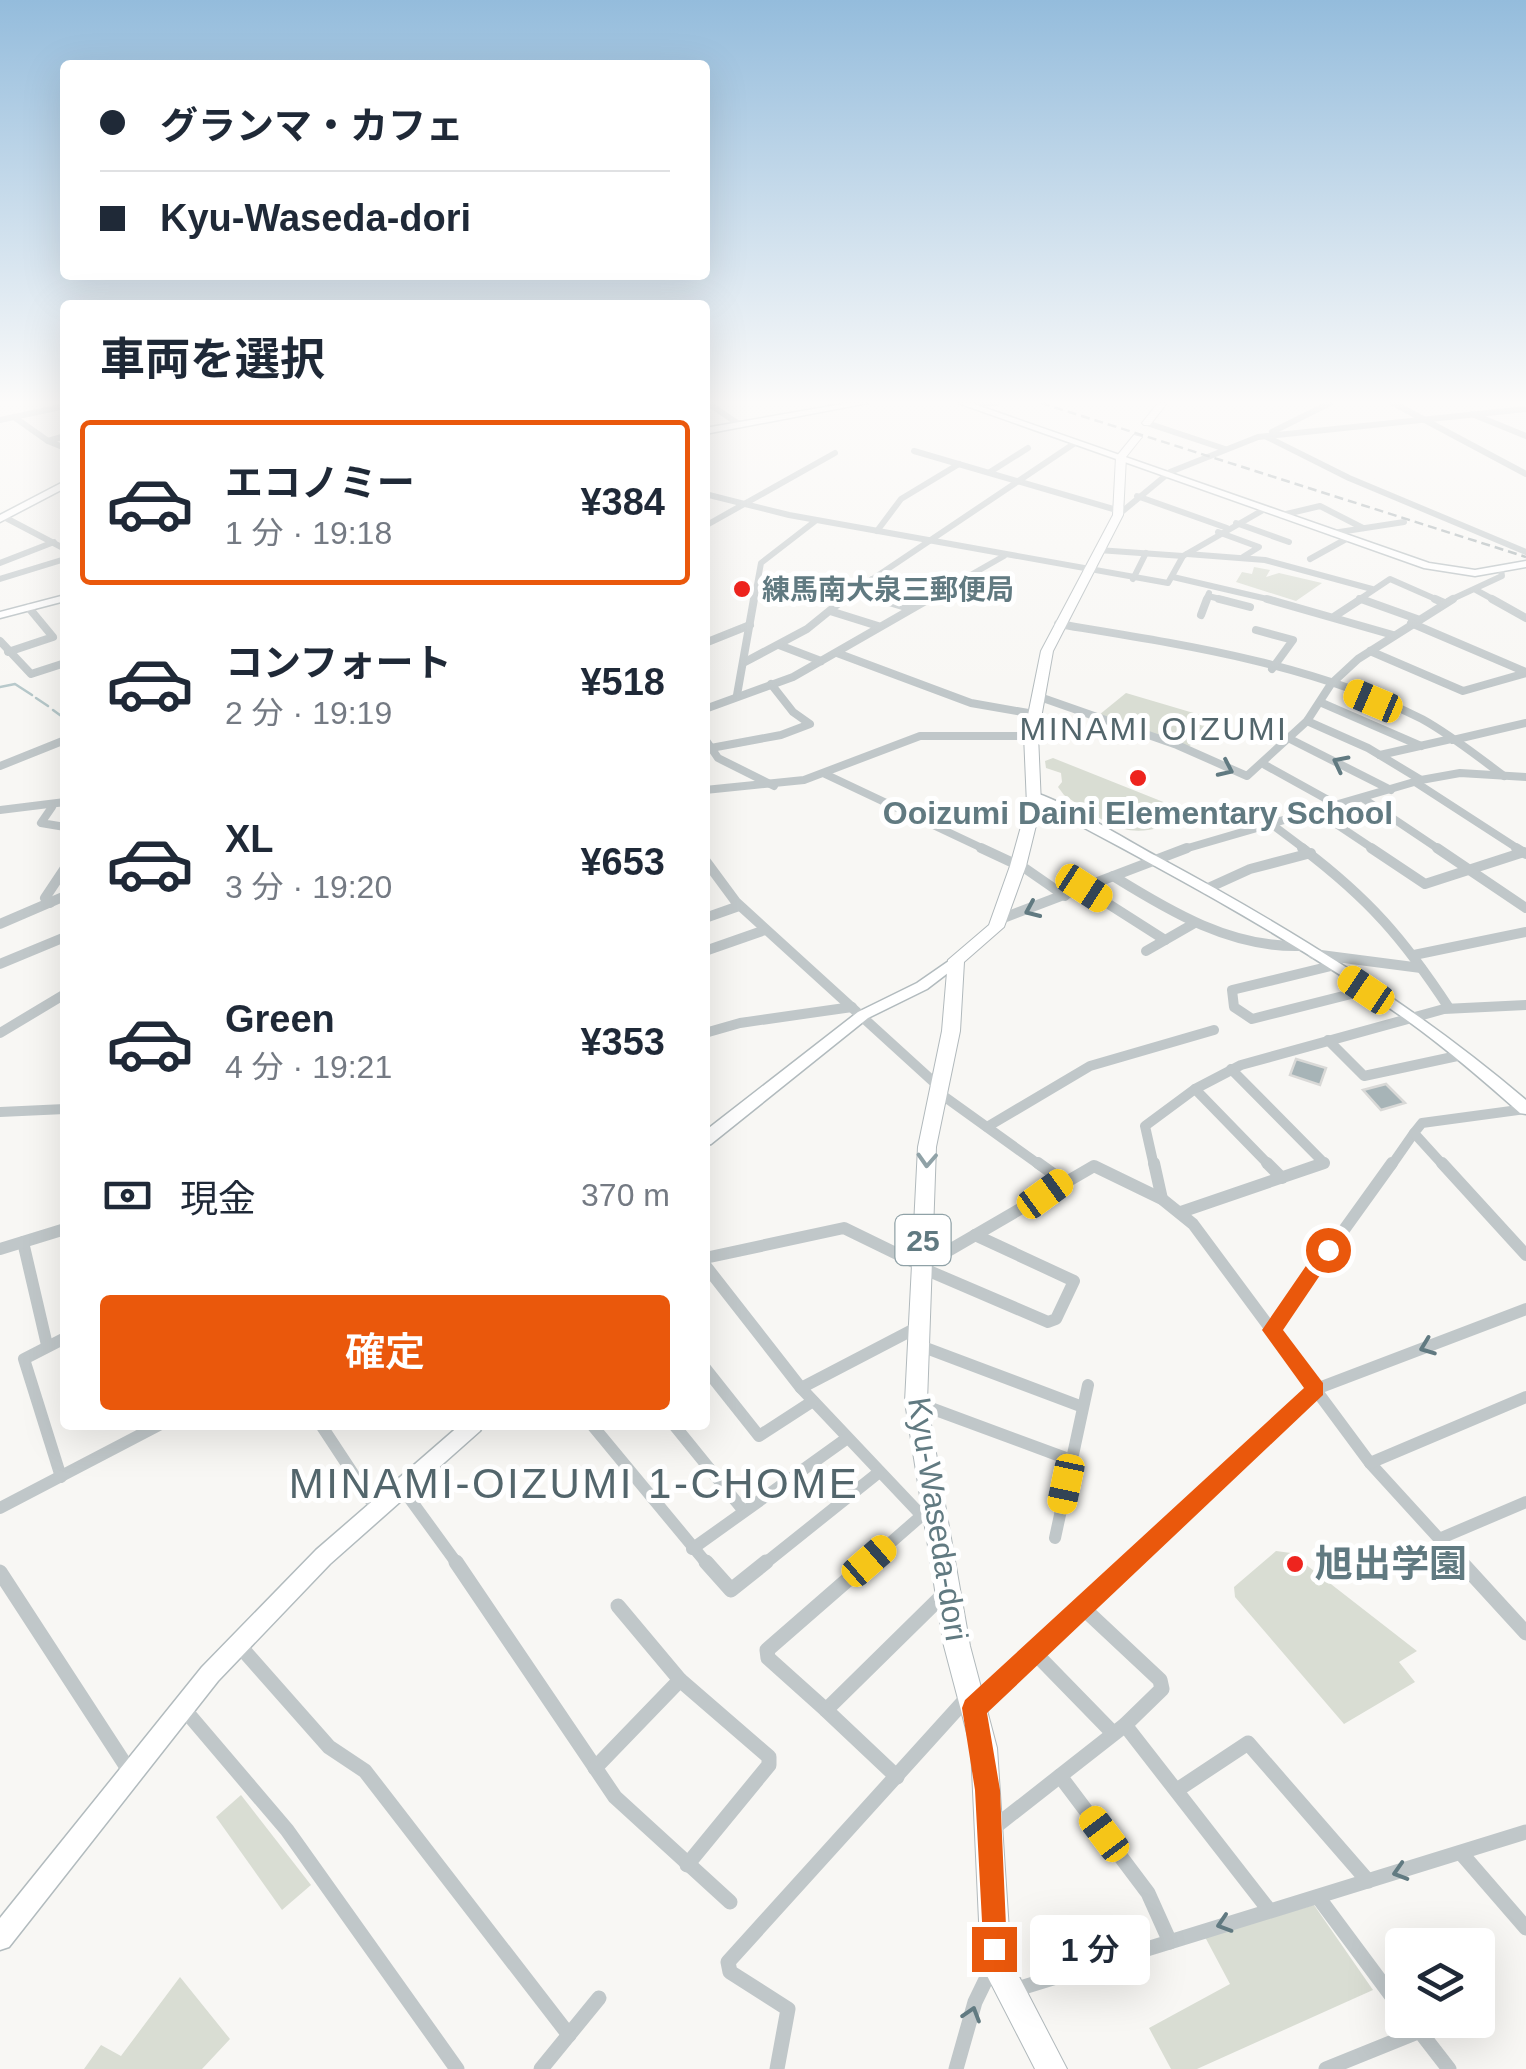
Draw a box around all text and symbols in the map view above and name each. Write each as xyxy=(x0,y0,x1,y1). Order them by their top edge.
text: グランマ・カフェ xyxy=(160,105,464,147)
text: Kyu-Waseda-dori xyxy=(160,197,471,239)
text: 車両を選択 xyxy=(100,334,325,385)
icon: car xyxy=(105,458,195,548)
text: エコノミー xyxy=(225,462,415,504)
text: ¥384 xyxy=(580,481,665,523)
text: 1 分 · 19:18 xyxy=(225,515,392,551)
place label: 練馬南大泉三郵便局 xyxy=(762,574,1014,605)
marker: 練馬南大泉三郵便局 xyxy=(731,578,753,600)
icon: car xyxy=(105,638,195,728)
text: コンフォート xyxy=(225,642,452,684)
text: ¥518 xyxy=(580,661,665,703)
car xyxy=(1340,675,1406,727)
text: 2 分 · 19:19 xyxy=(225,695,392,731)
district label: MINAMI OIZUMI xyxy=(1020,711,1288,747)
one-way arrow xyxy=(1332,756,1350,775)
one-way arrow xyxy=(1216,757,1234,777)
marker: Ooizumi Daini Elementary School xyxy=(1127,767,1149,789)
place label: Ooizumi Daini Elementary School xyxy=(883,795,1393,831)
icon: car xyxy=(105,818,195,908)
text: XL xyxy=(225,818,274,860)
text: ¥653 xyxy=(580,841,665,883)
car xyxy=(1051,859,1117,917)
text: 3 分 · 19:20 xyxy=(225,869,392,905)
one-way arrow xyxy=(1024,898,1042,918)
car xyxy=(1333,961,1399,1019)
icon: car xyxy=(105,998,195,1088)
text: Green xyxy=(225,998,335,1040)
text: ¥353 xyxy=(580,1021,665,1063)
text: 4 分 · 19:21 xyxy=(225,1049,392,1085)
one-way arrow xyxy=(917,1153,938,1169)
car xyxy=(1012,1164,1078,1224)
icon: cash xyxy=(100,1168,155,1223)
text: 370 m xyxy=(581,1177,670,1213)
text: 現金 xyxy=(180,1178,256,1220)
road number: 25 xyxy=(896,1215,950,1265)
route start xyxy=(1306,1228,1351,1273)
button: 確定 xyxy=(100,1295,670,1410)
one-way arrow xyxy=(1419,1335,1436,1355)
street label: Kyu-Waseda-dori xyxy=(901,1395,975,1643)
car xyxy=(1045,1452,1087,1516)
district label: MINAMI-OIZUMI 1-CHOME xyxy=(289,1460,859,1507)
car xyxy=(837,1530,901,1592)
place label: 旭出学園 xyxy=(1315,1543,1467,1585)
marker: 旭出学園 xyxy=(1284,1553,1306,1575)
car xyxy=(1074,1801,1134,1867)
one-way arrow xyxy=(1392,1860,1409,1881)
one-way arrow xyxy=(1216,1913,1233,1933)
callout: 1 分 xyxy=(1029,1914,1149,1984)
route end xyxy=(972,1927,1017,1972)
map controls xyxy=(1385,1928,1495,2038)
button: layers xyxy=(1385,1928,1495,2038)
text: 1 分 xyxy=(1061,1932,1119,1968)
one-way arrow xyxy=(960,2006,981,2023)

